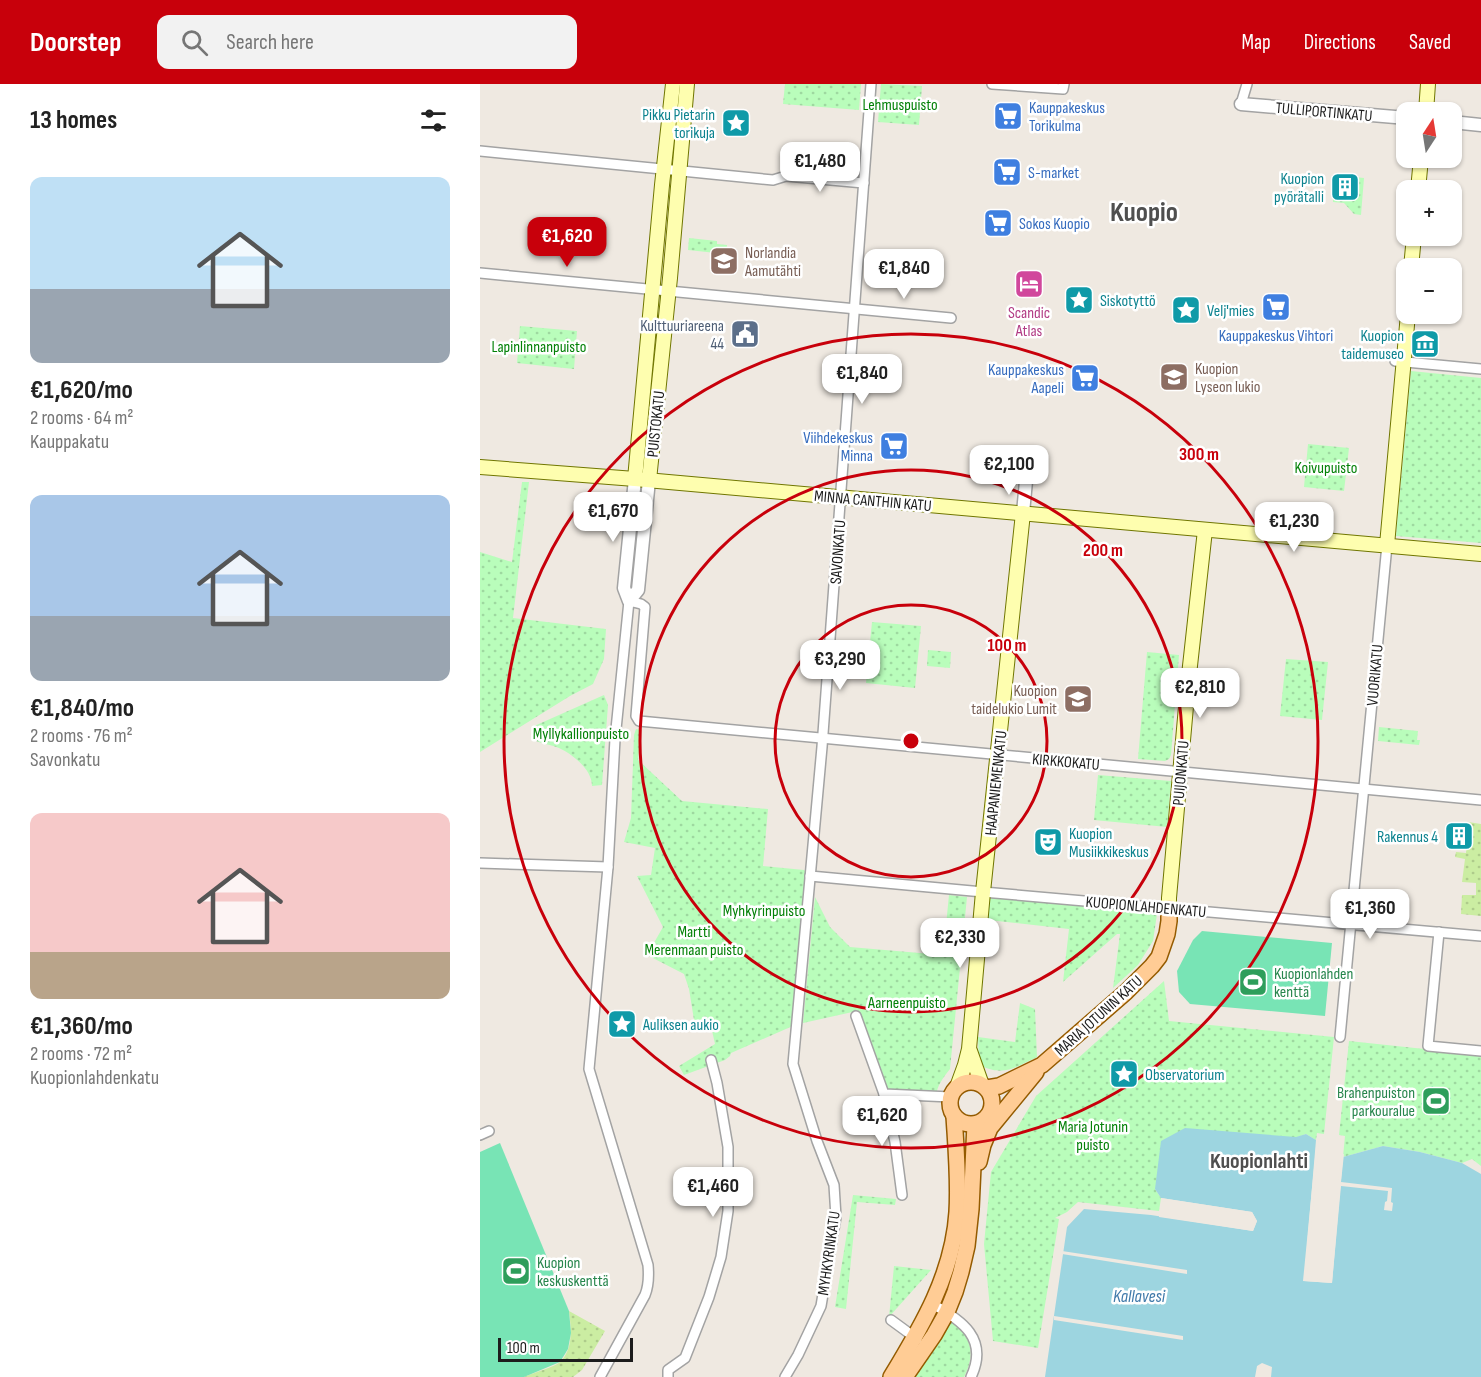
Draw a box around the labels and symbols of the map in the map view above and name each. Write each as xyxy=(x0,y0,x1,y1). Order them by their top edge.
park label: Lehmuspuisto xyxy=(862,96,938,115)
place label: Kauppakeskus Torikulma xyxy=(1029,99,1105,136)
street label: TULLIPORTINKATU xyxy=(1275,99,1373,126)
supermarket icon: Kauppakeskus Torikulma xyxy=(992,100,1024,132)
north arrow xyxy=(1396,102,1462,168)
place label: Pikku Pietarin torikuja xyxy=(642,106,715,143)
place icon: Pikku Pietarin torikuja xyxy=(720,107,752,139)
pin: €1,480 xyxy=(771,142,869,193)
supermarket icon: S-market xyxy=(991,156,1023,188)
place label: S-market xyxy=(1028,164,1079,183)
place label: Kuopion pyörätalli xyxy=(1274,170,1324,207)
building icon: Kuopion pyörätalli xyxy=(1329,171,1361,203)
district label: Kuopio xyxy=(1110,196,1178,229)
supermarket icon: Sokos Kuopio xyxy=(982,207,1014,239)
place label: Sokos Kuopio xyxy=(1019,215,1090,234)
pin: €1,620 xyxy=(518,217,616,268)
place label: Norlandia Aamutähti xyxy=(744,244,801,281)
school or university icon: Norlandia Aamutähti xyxy=(708,245,740,277)
pin: €1,840 xyxy=(855,249,953,300)
hotel icon: Scandic Atlas xyxy=(1013,268,1045,300)
place icon: Siskotyttö xyxy=(1063,284,1095,316)
supermarket icon: Kauppakeskus Vihtori xyxy=(1260,291,1292,323)
place label: Siskotyttö xyxy=(1100,292,1156,311)
place icon: Velj'mies xyxy=(1170,294,1202,326)
place label: Velj'mies xyxy=(1207,302,1255,321)
place label: Scandic Atlas xyxy=(1008,304,1050,341)
place label: Kulttuuriareena 44 xyxy=(640,317,724,354)
public building icon: Kulttuuriareena 44 xyxy=(729,318,761,350)
place label: Kauppakeskus Vihtori xyxy=(1219,327,1333,346)
place label: Kuopion taidemuseo xyxy=(1341,327,1404,364)
museum icon: Kuopion taidemuseo xyxy=(1409,328,1441,360)
park label: Lapinlinnanpuisto xyxy=(492,338,586,357)
pin: €1,840 xyxy=(813,354,911,405)
place label: Kuopion Lyseon lukio xyxy=(1195,360,1260,397)
place label: Kauppakeskus Aapeli xyxy=(988,361,1064,398)
school or university icon: Kuopion Lyseon lukio xyxy=(1158,361,1190,393)
supermarket icon: Kauppakeskus Aapeli xyxy=(1069,362,1101,394)
street label: PUISTOKATU xyxy=(644,390,669,458)
place label: Viihdekeskus Minna xyxy=(803,429,873,466)
supermarket icon: Viihdekeskus Minna xyxy=(878,430,910,462)
text: 300 m xyxy=(1179,444,1219,465)
pin: €2,100 xyxy=(960,445,1058,496)
park label: Koivupuisto xyxy=(1295,459,1357,478)
street label: MINNA CANTHIN KATU xyxy=(813,487,932,516)
pin: €1,670 xyxy=(564,492,662,543)
pin: €1,230 xyxy=(1245,502,1343,553)
street label: SAVONKATU xyxy=(827,519,850,585)
text: 200 m xyxy=(1083,540,1123,561)
text: 100 m xyxy=(988,635,1027,656)
pin: €3,290 xyxy=(791,640,889,691)
street label: VUORIKATU xyxy=(1363,644,1388,707)
pin: €2,810 xyxy=(1151,668,1249,719)
place label: Kuopion taidelukio Lumit xyxy=(971,682,1057,719)
school or university icon: Kuopion taidelukio Lumit xyxy=(1062,683,1094,715)
park label: Myllykallionpuisto xyxy=(533,725,629,744)
street label: HAAPANIEMENKATU xyxy=(982,730,1011,837)
centre of rings xyxy=(901,731,921,751)
street label: PUIJONKATU xyxy=(1169,740,1194,806)
street label: KIRKKOKATU xyxy=(1031,750,1100,775)
building icon: Rakennus 4 xyxy=(1443,820,1475,852)
place label: Kuopion Musiikkikeskus xyxy=(1069,825,1149,862)
theatre icon: Kuopion Musiikkikeskus xyxy=(1032,826,1064,858)
place label: Rakennus 4 xyxy=(1377,828,1438,847)
pin: €1,360 xyxy=(1321,889,1419,940)
street label: KUOPIONLAHDENKATU xyxy=(1085,893,1207,922)
park label: Myhkyrinpuisto xyxy=(723,902,805,921)
pin: €2,330 xyxy=(911,918,1009,969)
park label: Martti Merenmaan puisto xyxy=(645,923,743,960)
place label: Kuopionlahden kenttä xyxy=(1274,965,1353,1002)
sports icon: Kuopionlahden kenttä xyxy=(1237,966,1269,998)
street label: MARIA JOTUNIN KATU xyxy=(1051,972,1147,1061)
park label: Aarneenpuisto xyxy=(867,994,946,1013)
place icon: Auliksen aukio xyxy=(606,1008,638,1040)
place label: Auliksen aukio xyxy=(642,1016,719,1035)
place icon: Observatorium xyxy=(1108,1058,1140,1090)
place label: Observatorium xyxy=(1145,1066,1224,1085)
place label: Brahenpuiston parkouralue xyxy=(1337,1084,1415,1121)
sports icon: Brahenpuiston parkouralue xyxy=(1420,1085,1452,1117)
pin: €1,620 xyxy=(833,1096,931,1147)
park label: Maria Jotunin puisto xyxy=(1058,1118,1128,1155)
district label: Kuopionlahti xyxy=(1210,1148,1308,1175)
pin: €1,460 xyxy=(664,1167,762,1218)
street label: MYHKYRINKATU xyxy=(814,1210,845,1297)
place label: Kuopion keskuskenttä xyxy=(537,1254,609,1291)
sports icon: Kuopion keskuskenttä xyxy=(500,1255,532,1287)
water label: Kallavesi xyxy=(1113,1286,1166,1307)
scale bar xyxy=(498,1335,633,1362)

